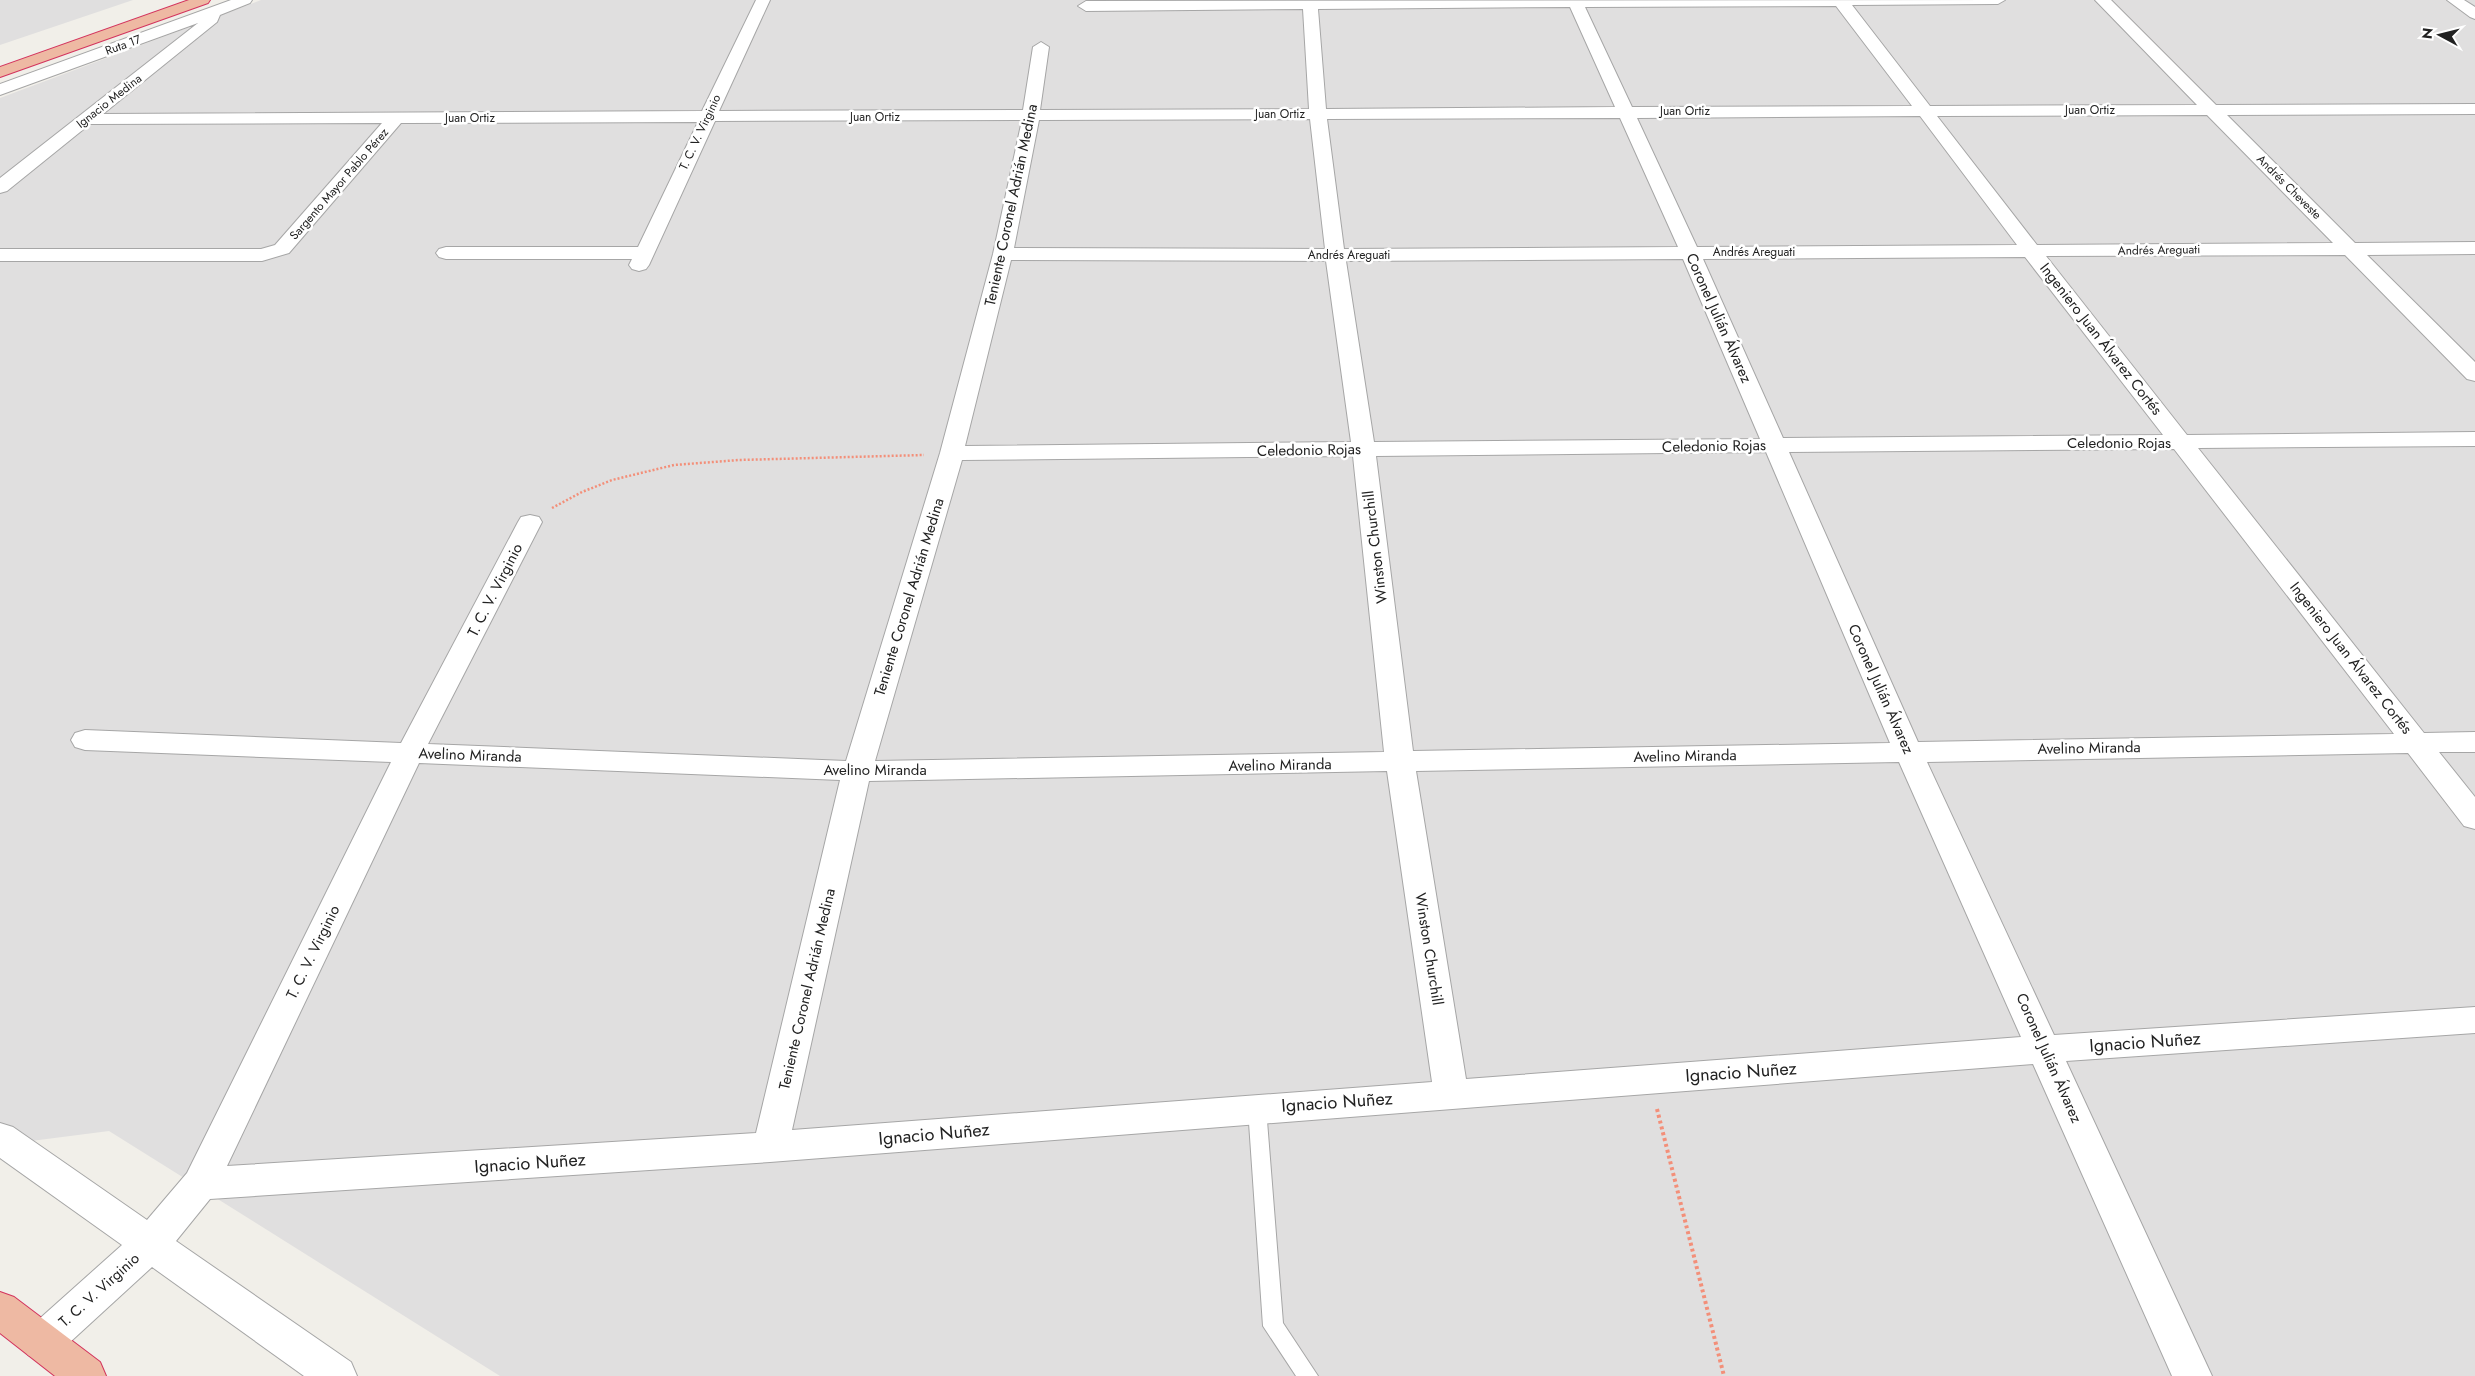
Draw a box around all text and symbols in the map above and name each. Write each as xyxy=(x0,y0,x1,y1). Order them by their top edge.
north arrow xyxy=(2415,10,2465,60)
text: N xyxy=(2416,27,2438,40)
street label: Ruta 17 xyxy=(103,30,144,60)
street label: Ignacio Medina xyxy=(72,70,146,132)
street label: T. C. V. Virginio xyxy=(675,91,726,173)
street label: Juan Ortiz xyxy=(2063,101,2115,119)
street label: Teniente Coronel Adrián Medina xyxy=(979,102,1043,308)
street label: Juan Ortiz xyxy=(1658,102,1710,120)
street label: Juan Ortiz xyxy=(1253,105,1305,123)
street label: Juan Ortiz xyxy=(848,108,900,126)
street label: Juan Ortiz xyxy=(443,109,495,127)
street label: Sargento Mayor Pablo Pérez xyxy=(285,124,393,244)
street label: Andrés Cheveste xyxy=(2252,150,2326,224)
street label: Andrés Areguati xyxy=(2118,240,2200,260)
street label: Andrés Areguati xyxy=(1713,243,1795,261)
street label: Andrés Areguati xyxy=(1308,246,1390,264)
street label: Coronel Julián Álvarez xyxy=(1680,250,1758,387)
street label: Ingeniero Juan Álvarez Cortés xyxy=(2034,258,2168,420)
street label: Celedonio Rojas xyxy=(2067,432,2171,454)
street label: Celedonio Rojas xyxy=(1662,434,1766,458)
street label: Celedonio Rojas xyxy=(1257,438,1361,462)
street label: Winston Churchill xyxy=(1357,489,1393,605)
street label: Teniente Coronel Adrián Medina xyxy=(868,495,950,699)
street label: T. C. V. Virginio xyxy=(462,540,528,640)
street label: Ingeniero Juan Álvarez Cortés xyxy=(2284,577,2418,739)
street label: Coronel Julián Álvarez xyxy=(1842,621,1920,758)
street label: Avelino Miranda xyxy=(2037,736,2141,760)
street label: Avelino Miranda xyxy=(418,742,522,768)
street label: Avelino Miranda xyxy=(1633,744,1737,768)
street label: Avelino Miranda xyxy=(1228,753,1332,777)
street label: Avelino Miranda xyxy=(823,759,927,781)
street label: Teniente Coronel Adrián Medina xyxy=(773,886,841,1092)
street label: Winston Churchill xyxy=(1409,891,1449,1007)
street label: T. C. V. Virginio xyxy=(281,901,345,1003)
street label: Coronel Julián Álvarez xyxy=(2010,990,2088,1127)
street label: Ignacio Nuñez xyxy=(2089,1025,2202,1059)
street label: Ignacio Nuñez xyxy=(1685,1055,1798,1089)
street label: Ignacio Nuñez xyxy=(1281,1085,1394,1119)
street label: Ignacio Nuñez xyxy=(877,1116,991,1152)
street label: Ignacio Nuñez xyxy=(474,1146,587,1180)
street label: T. C. V. Virginio xyxy=(54,1248,144,1332)

